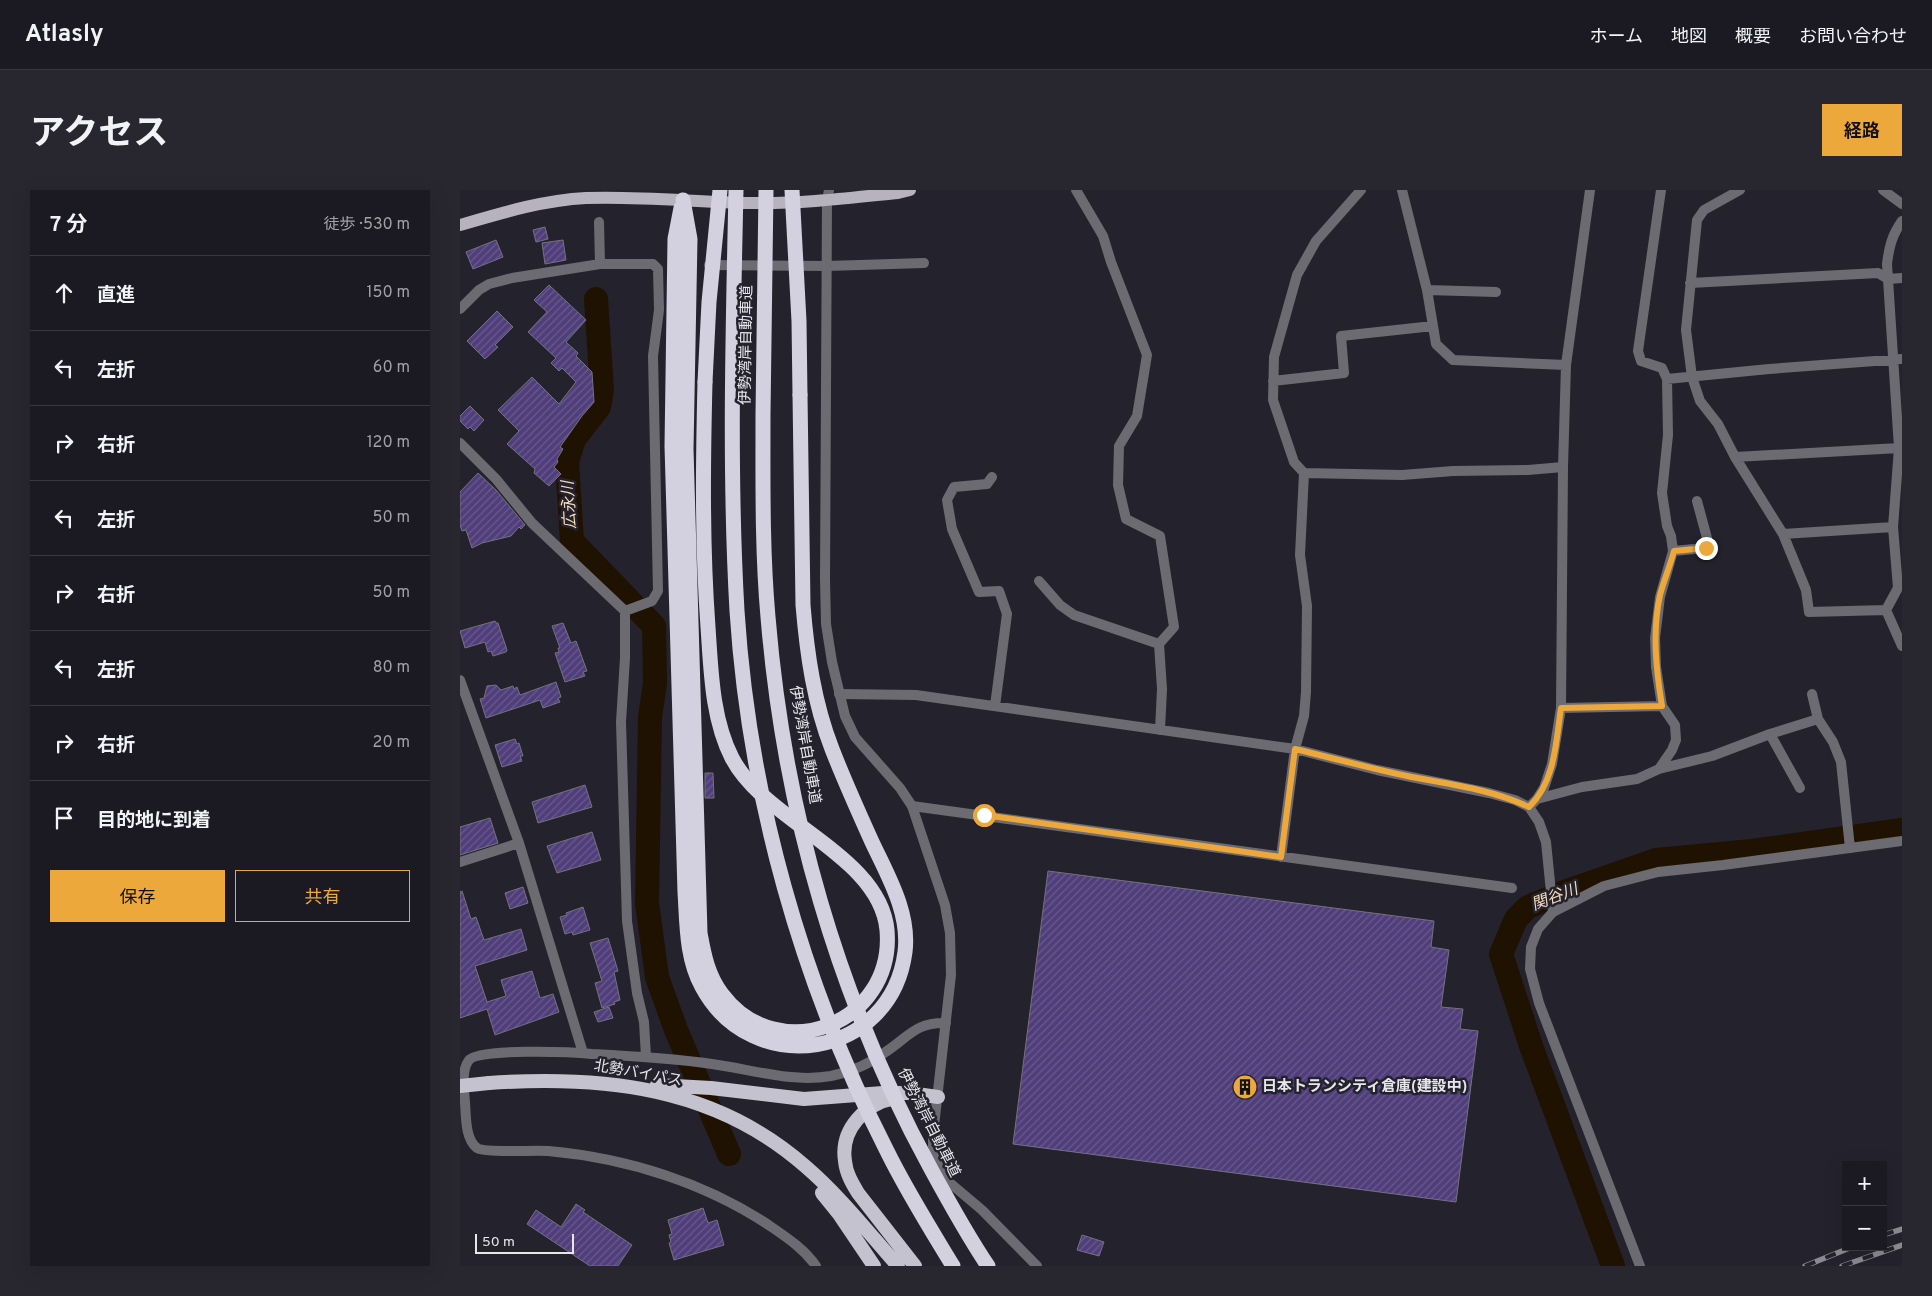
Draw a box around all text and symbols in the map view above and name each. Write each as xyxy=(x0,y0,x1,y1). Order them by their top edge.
text: Atlasly xyxy=(25,20,104,50)
text: ホーム xyxy=(1590,26,1643,49)
text: 地図 xyxy=(1671,26,1707,49)
text: 概要 xyxy=(1735,26,1771,49)
text: お問い合わせ xyxy=(1799,26,1907,49)
button: 経路 xyxy=(1822,104,1902,156)
text: アクセス xyxy=(30,113,168,157)
text: 7 分 xyxy=(50,212,88,239)
text: 徒歩 · 530 m xyxy=(323,215,410,235)
icon: ahead xyxy=(50,279,78,307)
text: 150 m xyxy=(367,283,410,303)
text: 直進 xyxy=(97,284,135,308)
street label: 伊勢湾岸自動車道 xyxy=(736,285,758,405)
icon: left xyxy=(50,354,78,382)
text: 60 m xyxy=(373,358,410,378)
text: 左折 xyxy=(97,359,135,383)
icon: right xyxy=(50,429,78,457)
text: 120 m xyxy=(367,433,410,453)
text: 右折 xyxy=(97,434,135,458)
water label: 広永川 xyxy=(559,479,581,529)
icon: left xyxy=(50,504,78,532)
text: 50 m xyxy=(373,508,410,528)
text: 左折 xyxy=(97,509,135,533)
route end xyxy=(1695,537,1718,560)
icon: right xyxy=(50,579,78,607)
text: 50 m xyxy=(373,583,410,603)
text: 右折 xyxy=(97,584,135,608)
icon: left xyxy=(50,654,78,682)
text: 80 m xyxy=(373,658,410,678)
text: 左折 xyxy=(97,659,135,683)
street label: 伊勢湾岸自動車道 xyxy=(784,684,824,806)
icon: right xyxy=(50,729,78,757)
text: 20 m xyxy=(373,733,410,753)
text: 右折 xyxy=(97,734,135,758)
icon: arrive xyxy=(50,804,78,832)
route start xyxy=(973,804,996,827)
text: 目的地に到着 xyxy=(97,809,211,833)
button: 保存 xyxy=(50,870,225,922)
button: 共有 xyxy=(235,870,410,922)
water label: 関谷川 xyxy=(1529,879,1583,916)
street label: 北勢バイパス xyxy=(592,1056,684,1091)
street label: 伊勢湾岸自動車道 xyxy=(892,1065,964,1181)
building icon: 日本トランシティ倉庫(建設中) xyxy=(1232,1074,1258,1100)
place label: 日本トランシティ倉庫(建設中) xyxy=(1262,1078,1467,1097)
map controls xyxy=(1842,1161,1887,1251)
button: + xyxy=(1842,1161,1887,1206)
button: − xyxy=(1842,1206,1887,1251)
scale bar xyxy=(475,1231,574,1254)
text: 50 m xyxy=(482,1234,515,1251)

